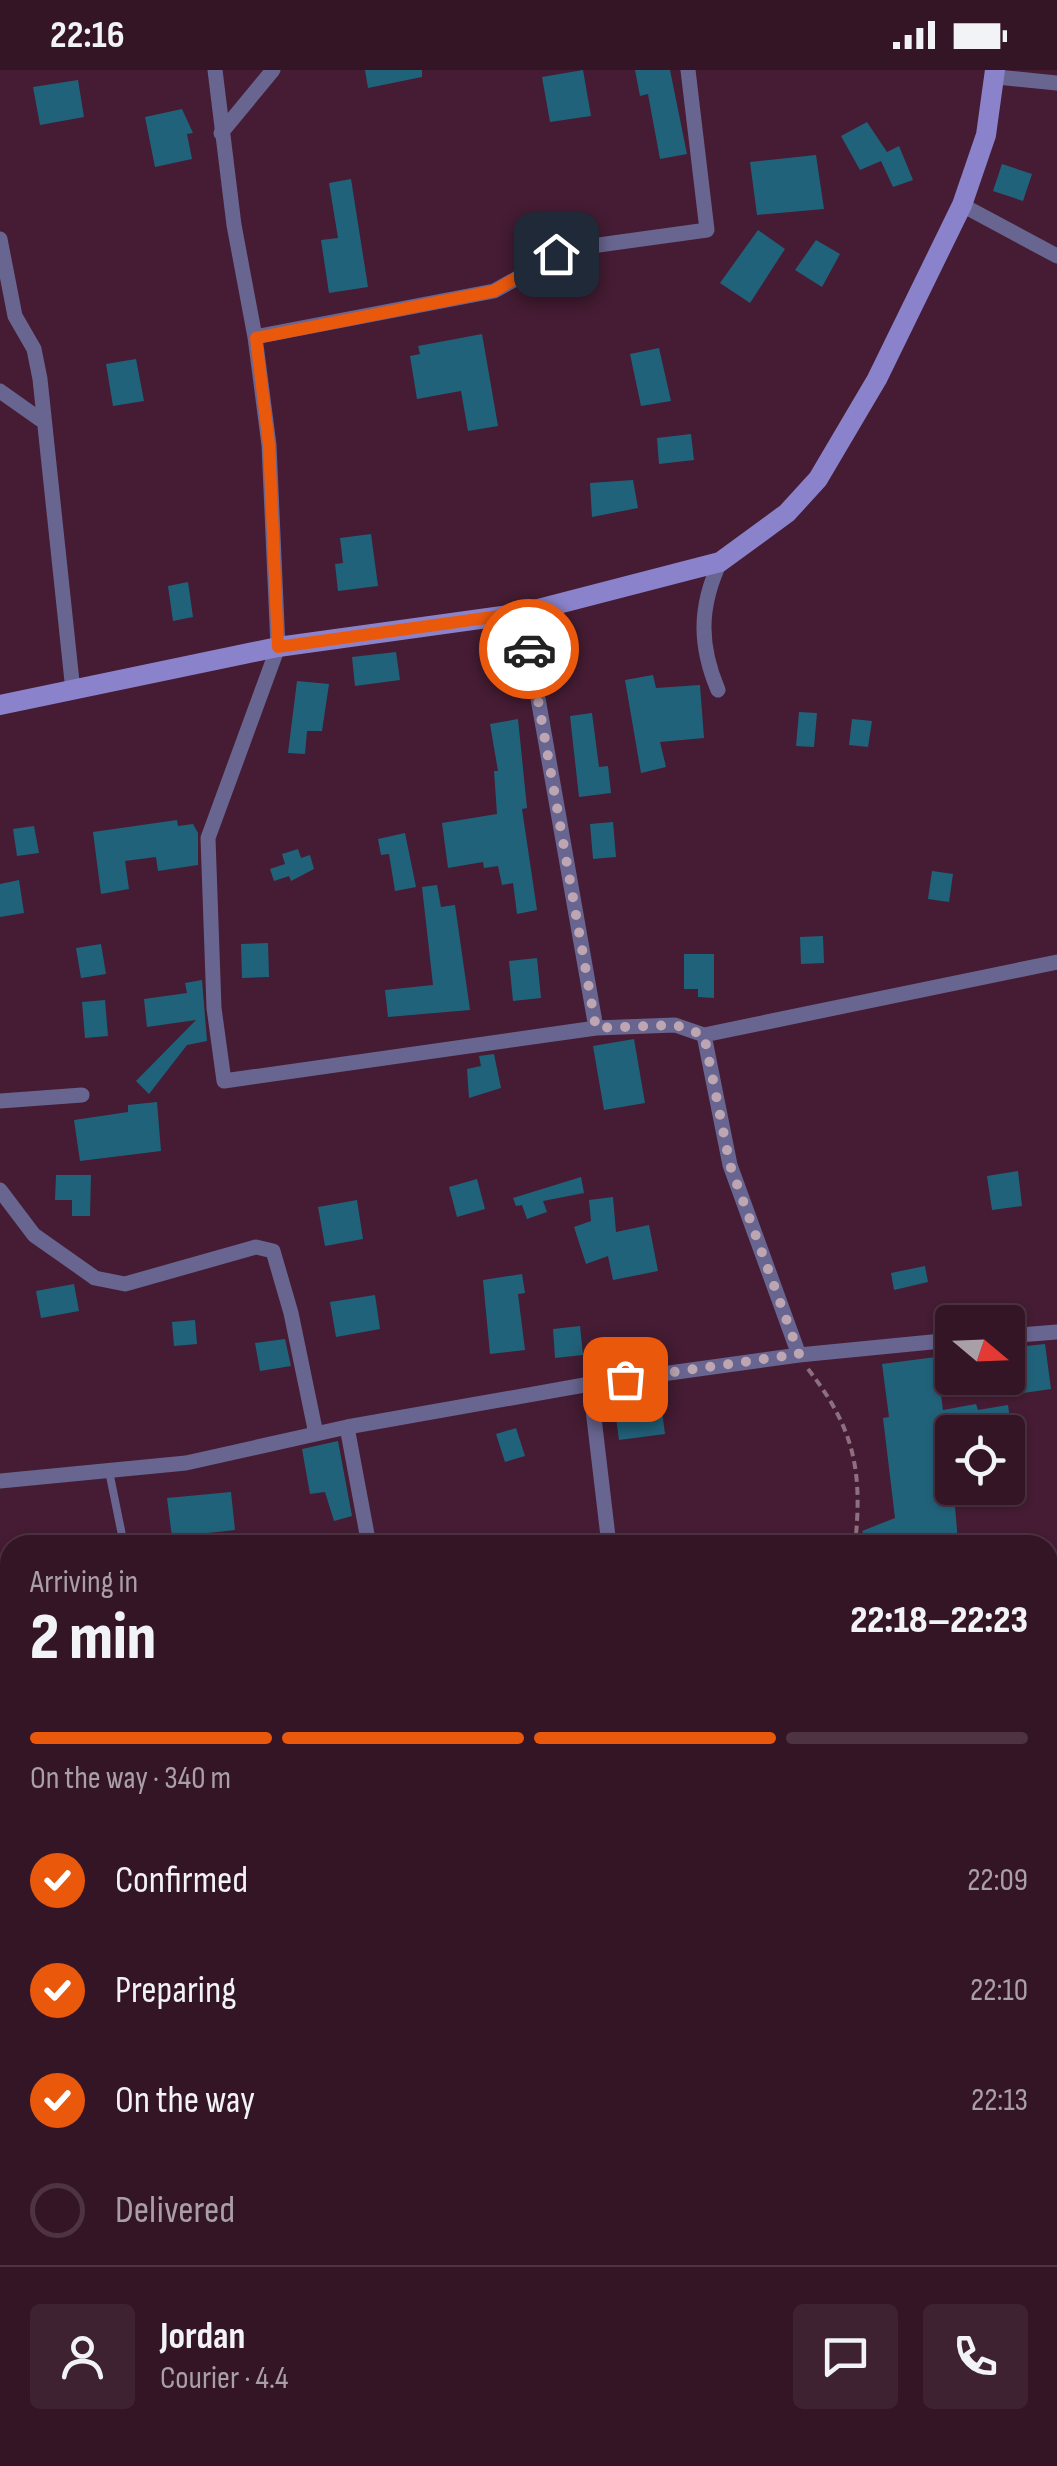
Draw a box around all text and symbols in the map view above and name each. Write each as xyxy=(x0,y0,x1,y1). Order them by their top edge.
text: 22:16 xyxy=(50,13,125,58)
pin xyxy=(514,212,599,297)
icon: home xyxy=(529,227,584,282)
courier xyxy=(479,599,579,699)
icon: car xyxy=(502,622,557,677)
north arrow xyxy=(935,1305,1025,1395)
map controls xyxy=(935,1305,1025,1505)
pin xyxy=(583,1337,668,1422)
icon: bag xyxy=(598,1352,653,1407)
button: locate xyxy=(935,1415,1025,1505)
text: Arriving in xyxy=(30,1563,138,1602)
text: 22:18–22:23 xyxy=(850,1598,1028,1643)
text: 2 min xyxy=(30,1600,156,1678)
text: On the way · 340 m xyxy=(30,1759,231,1798)
icon: check xyxy=(30,1853,85,1908)
text: Confirmed xyxy=(115,1858,248,1903)
text: 22:09 xyxy=(967,1861,1028,1900)
icon: check xyxy=(30,1963,85,2018)
text: Preparing xyxy=(115,1968,236,2013)
text: 22:10 xyxy=(970,1971,1028,2010)
icon: check xyxy=(30,2073,85,2128)
text: On the way xyxy=(115,2078,255,2123)
text: 22:13 xyxy=(971,2081,1028,2120)
text: Delivered xyxy=(115,2188,235,2233)
button: person xyxy=(30,2304,135,2409)
button: chat xyxy=(793,2304,898,2409)
button: phone xyxy=(923,2304,1028,2409)
text: Jordan xyxy=(160,2314,245,2359)
text: Courier · 4.4 xyxy=(160,2359,288,2398)

